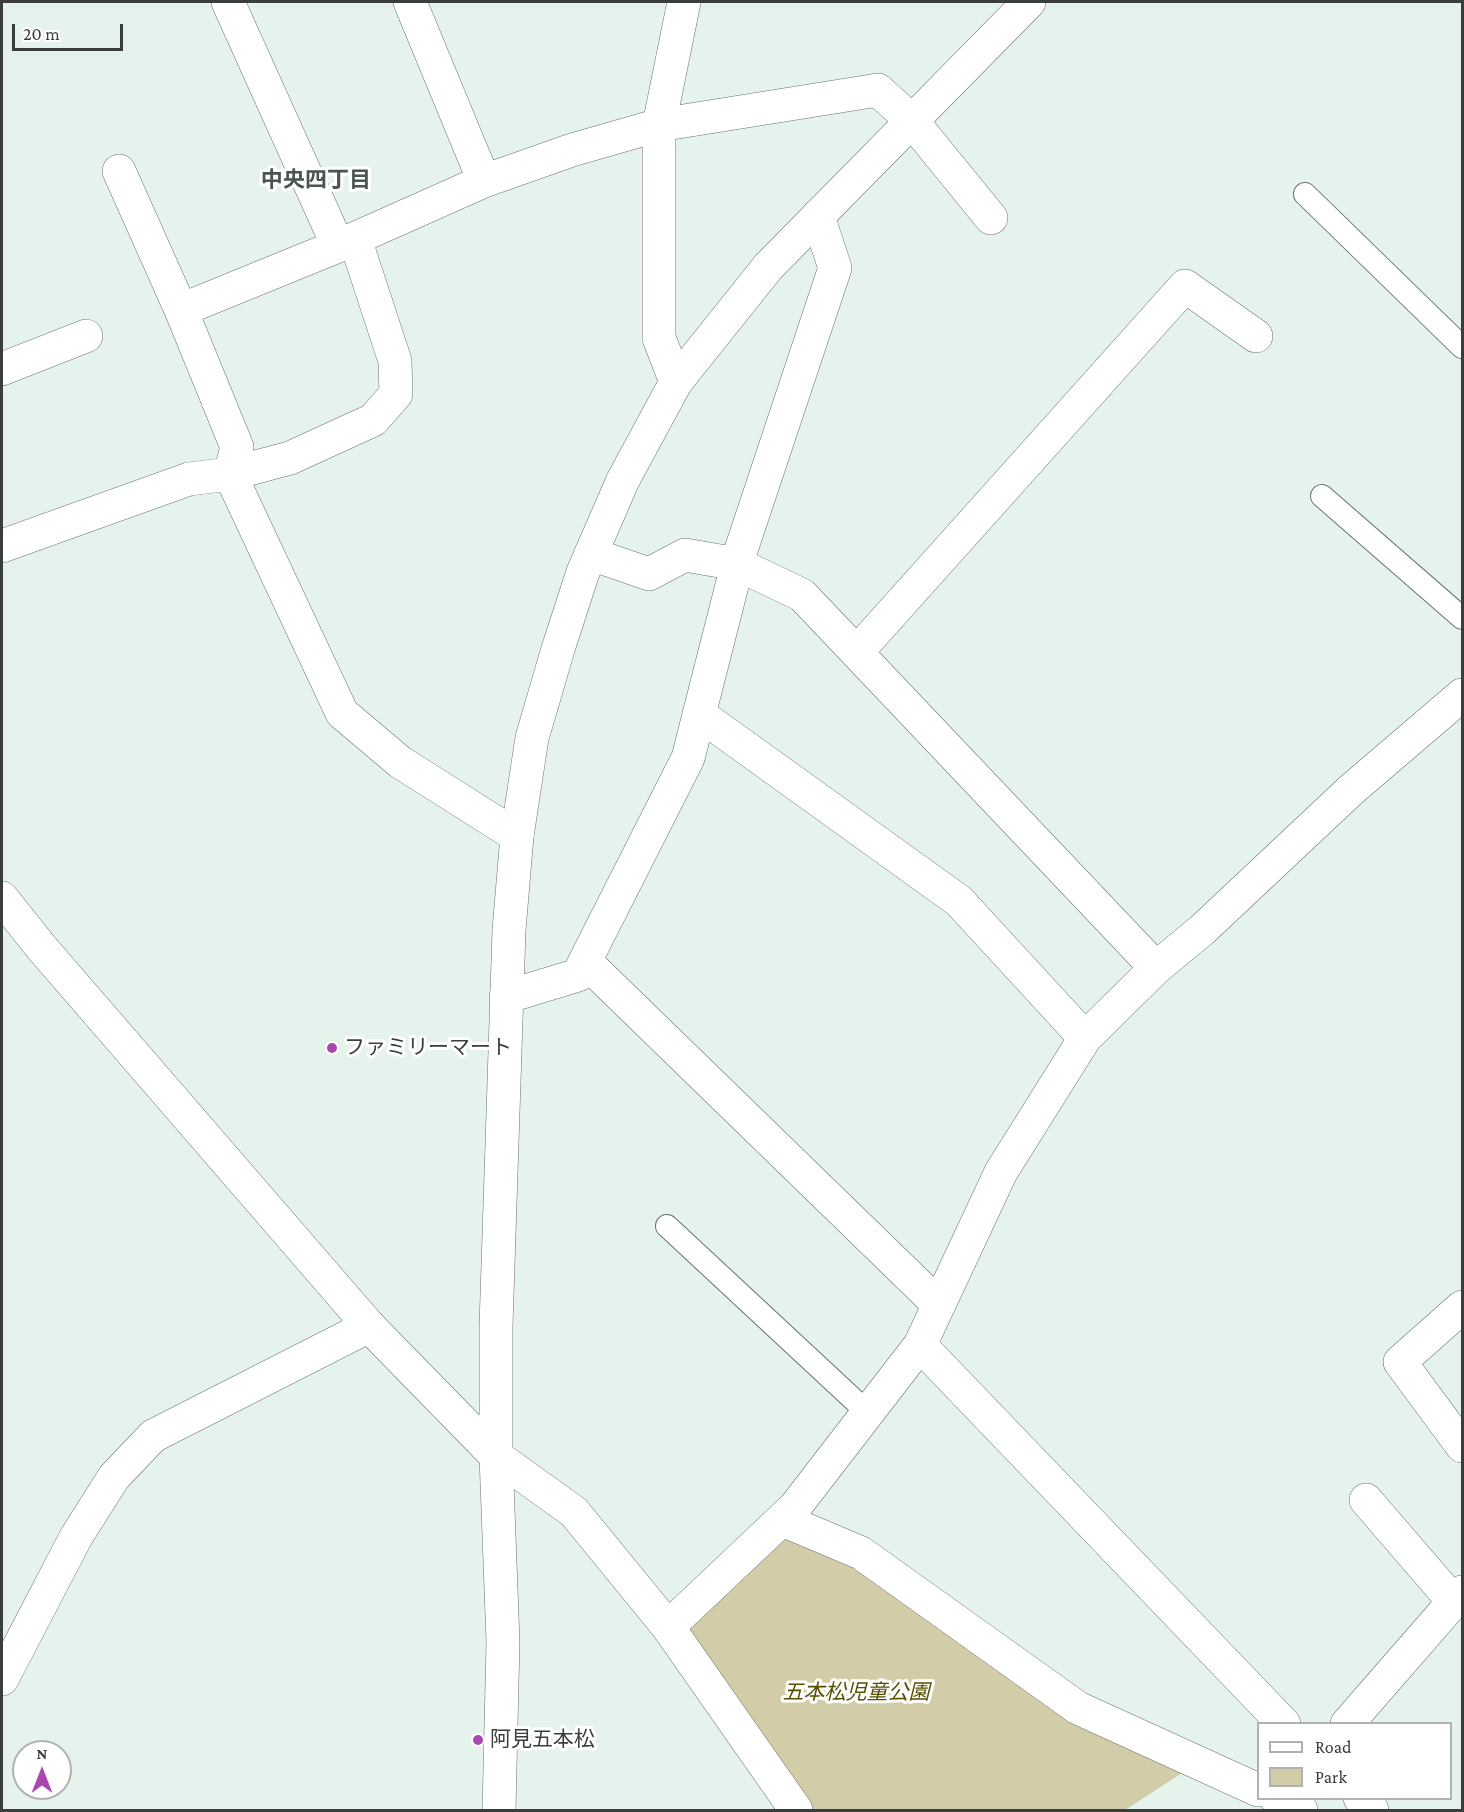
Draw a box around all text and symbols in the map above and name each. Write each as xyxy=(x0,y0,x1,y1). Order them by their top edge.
scale bar xyxy=(15,12,126,50)
text: 20 m xyxy=(23,24,60,44)
district label: 中央四丁目 xyxy=(261,167,371,193)
place label: ファミリーマート xyxy=(344,1035,512,1061)
marker: ファミリーマート xyxy=(325,1041,339,1055)
park label: 五本松児童公園 xyxy=(783,1680,929,1706)
legend xyxy=(1257,1722,1452,1800)
place label: 阿見五本松 xyxy=(490,1727,595,1753)
marker: 阿見五本松 xyxy=(471,1733,485,1747)
text: Road xyxy=(1315,1737,1352,1757)
north arrow xyxy=(12,1740,72,1800)
text: N xyxy=(37,1745,47,1762)
text: Park xyxy=(1315,1767,1347,1787)

